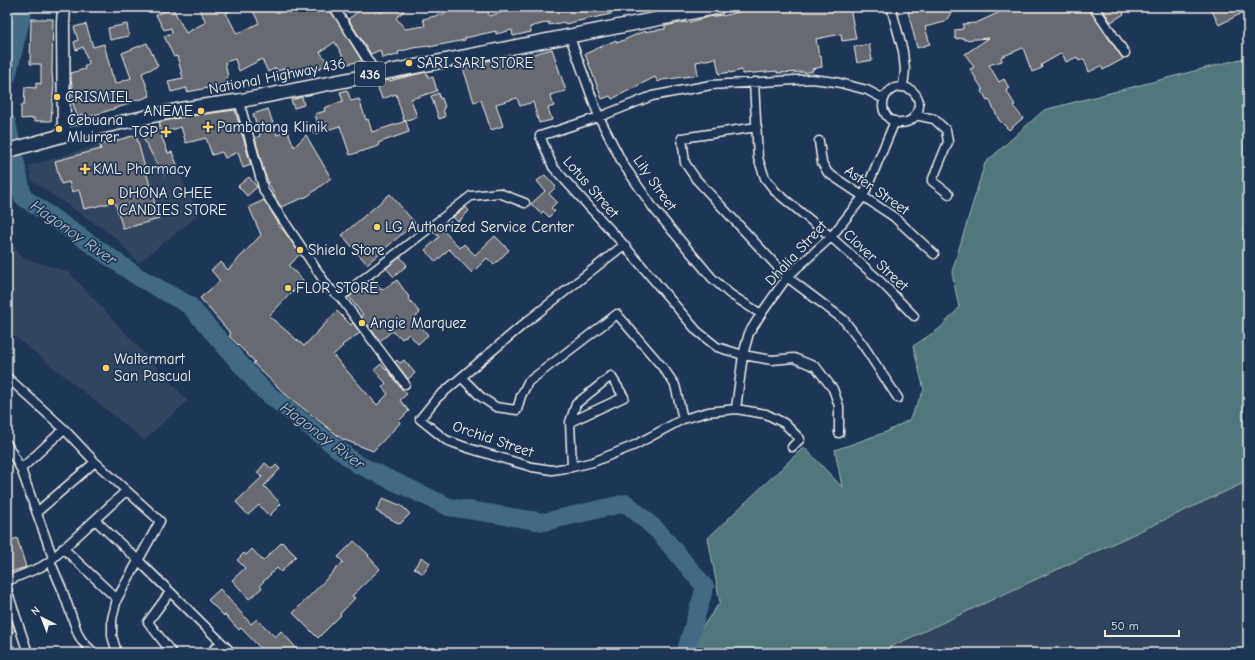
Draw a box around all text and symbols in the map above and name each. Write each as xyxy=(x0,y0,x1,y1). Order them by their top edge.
street label: National Highway 436 xyxy=(207,54,347,98)
place label: SARI SARI STORE xyxy=(417,54,534,72)
marker: SARI SARI STORE xyxy=(404,58,414,68)
road number: 436 xyxy=(355,62,385,86)
place label: CRISMIEL xyxy=(65,88,133,106)
marker: CRISMIEL xyxy=(52,92,62,102)
place label: ANEME xyxy=(144,102,193,120)
marker: ANEME xyxy=(196,106,206,116)
place label: Cebuana Mluirrer xyxy=(67,111,123,146)
place label: Pambatang Klinik xyxy=(217,118,328,136)
marker: Pambatang Klinik xyxy=(202,121,214,133)
place label: TGP xyxy=(132,123,159,141)
marker: Cebuana Mluirrer xyxy=(54,124,64,134)
marker: TGP xyxy=(161,127,171,137)
street label: Lotus Street xyxy=(559,152,623,222)
street label: Lily Street xyxy=(629,152,681,215)
place label: KML Pharmacy xyxy=(93,160,191,178)
street label: Aster Street xyxy=(841,161,913,219)
marker: KML Pharmacy xyxy=(80,164,90,174)
place label: DHONA GHEE CANDIES STORE xyxy=(119,184,227,219)
water label: Hagonoy River xyxy=(27,197,120,269)
marker: DHONA GHEE CANDIES STORE xyxy=(106,197,116,207)
street label: Dhalia Street xyxy=(761,216,831,289)
place label: LG Authorized Service Center xyxy=(385,218,574,236)
marker: LG Authorized Service Center xyxy=(372,222,382,232)
street label: Clover Street xyxy=(840,225,913,295)
place label: Shiela Store xyxy=(308,241,385,259)
marker: Shiela Store xyxy=(295,245,305,255)
place label: FLOR STORE xyxy=(296,279,378,297)
marker: FLOR STORE xyxy=(283,283,293,293)
place label: Angie Marquez xyxy=(370,314,467,332)
marker: Angie Marquez xyxy=(357,318,367,328)
place label: Waltermart San Pascual xyxy=(114,350,191,385)
marker: Waltermart San Pascual xyxy=(101,363,111,373)
water label: Hagonoy River xyxy=(277,398,369,474)
street label: Orchid Street xyxy=(450,417,536,461)
north arrow xyxy=(22,598,62,638)
text: N xyxy=(29,604,43,618)
scale bar xyxy=(1105,612,1179,638)
text: 50 m xyxy=(1111,619,1139,633)

